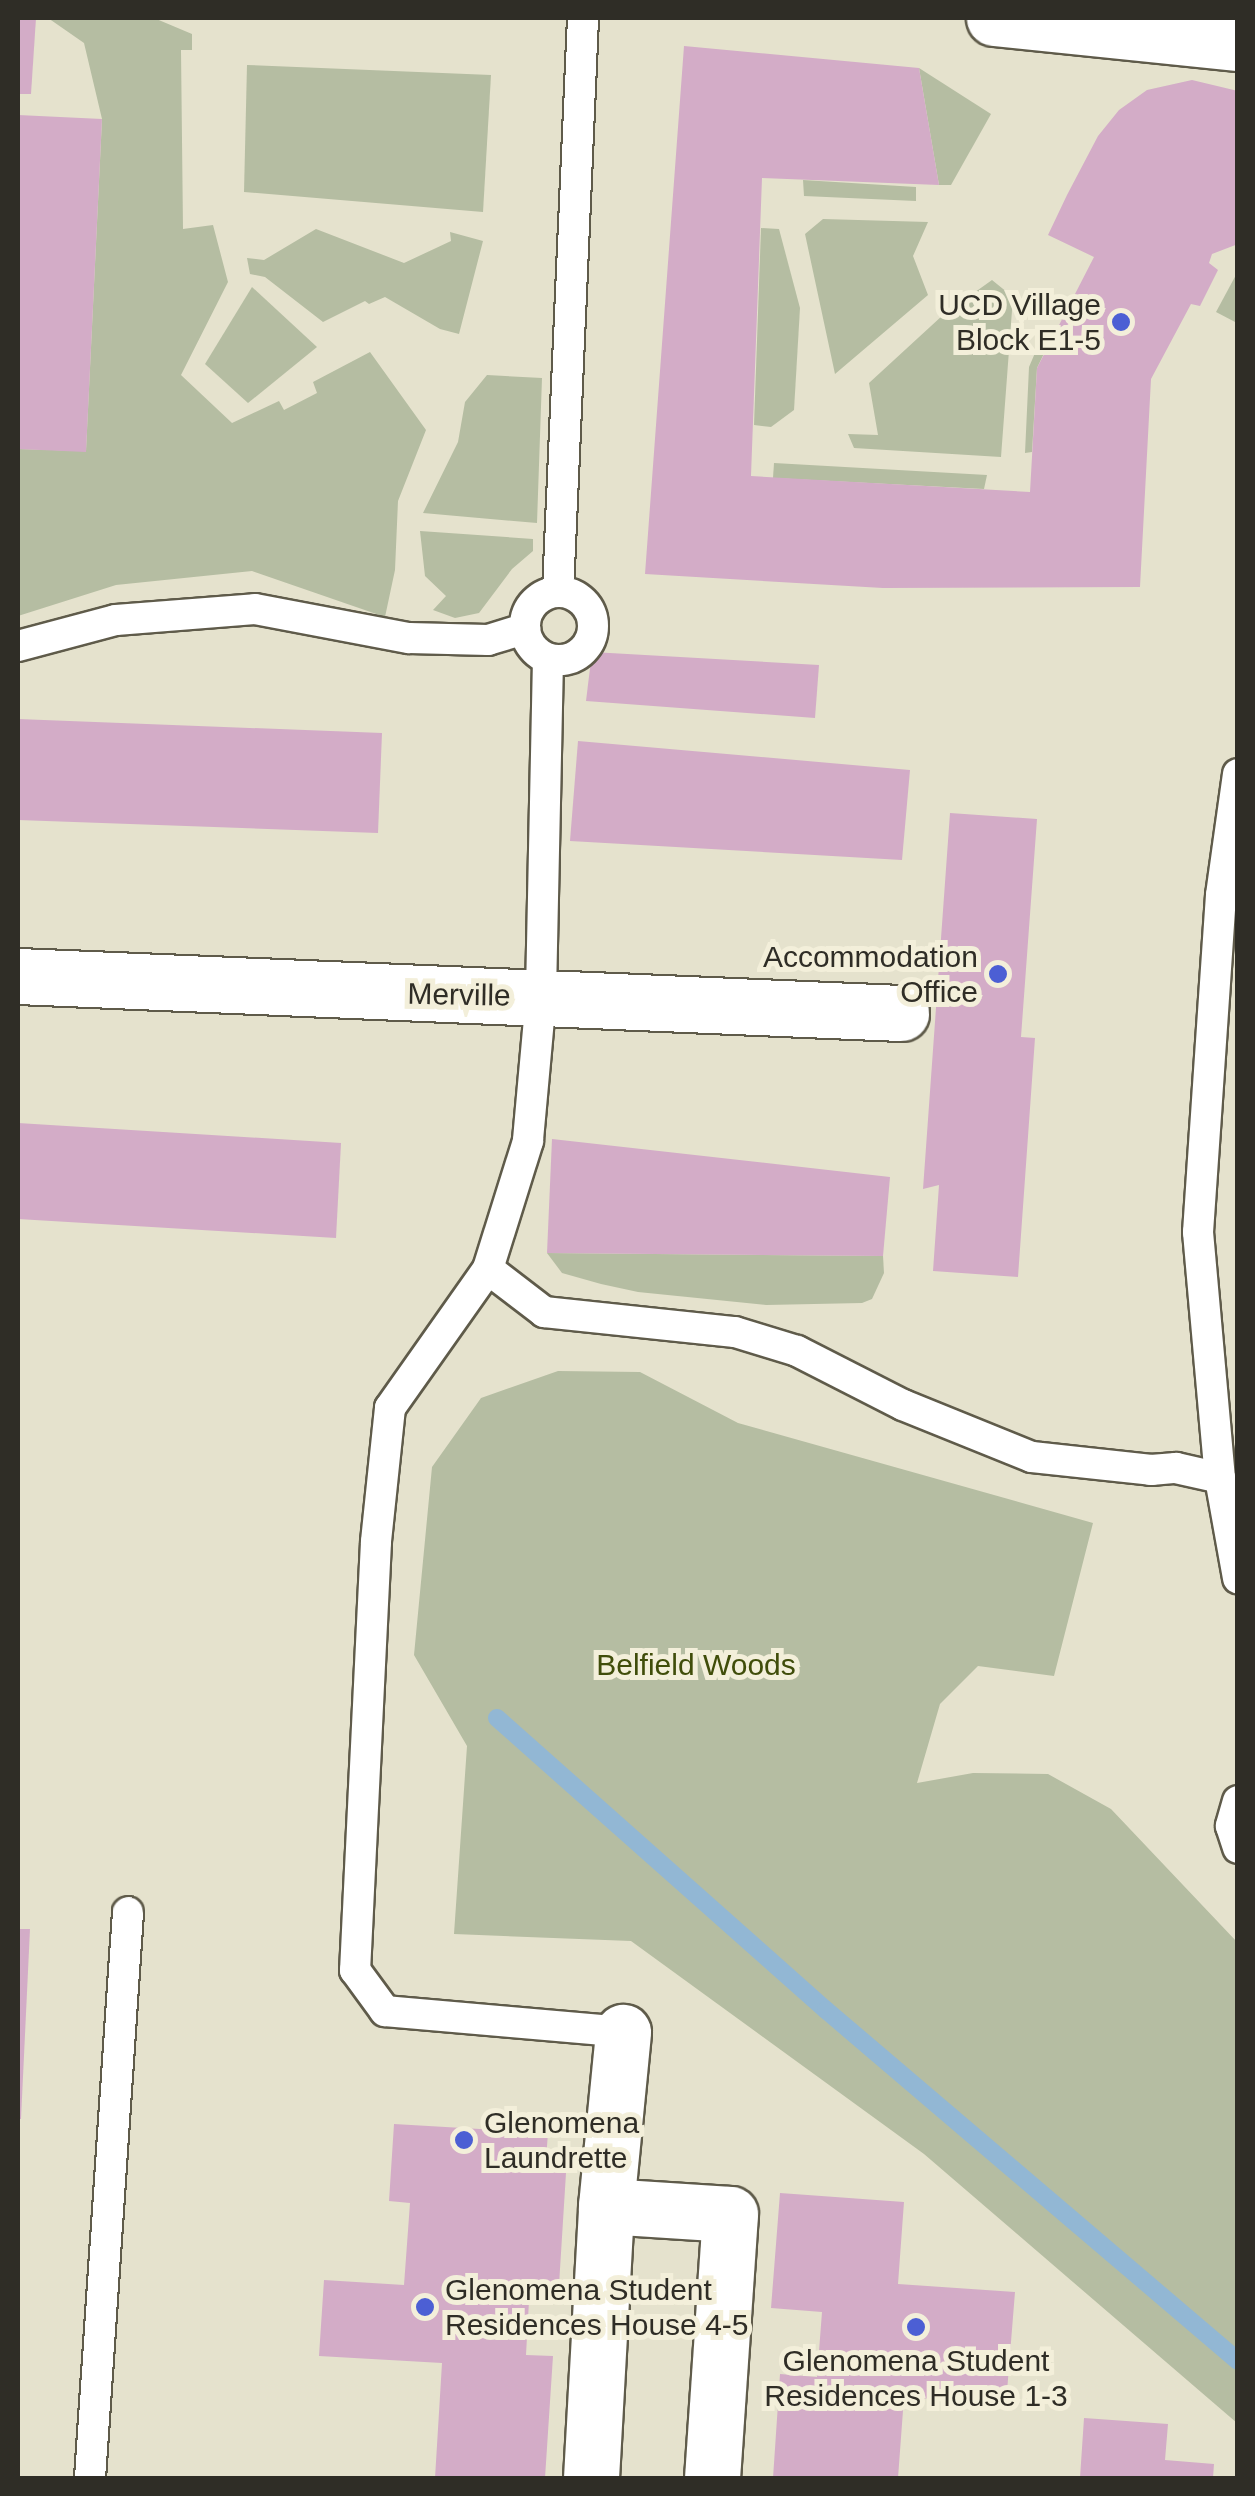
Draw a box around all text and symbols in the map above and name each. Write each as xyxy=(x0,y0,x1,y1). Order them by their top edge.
place label: UCD Village Block E1-5 xyxy=(938,287,1101,358)
marker: UCD Village Block E1-5 xyxy=(1110,311,1132,333)
place label: Accommodation Office xyxy=(763,939,978,1010)
marker: Accommodation Office xyxy=(987,963,1009,985)
street label: Merville xyxy=(407,976,511,1014)
park label: Belfield Woods xyxy=(596,1647,796,1683)
place label: Glenomena Laundrette xyxy=(484,2105,639,2176)
marker: Glenomena Laundrette xyxy=(453,2129,475,2151)
place label: Glenomena Student Residences House 4-5 xyxy=(445,2272,749,2342)
marker: Glenomena Student Residences House 4-5 xyxy=(414,2296,436,2318)
marker: Glenomena Student Residences House 1-3 xyxy=(905,2316,927,2338)
place label: Glenomena Student Residences House 1-3 xyxy=(764,2343,1068,2414)

